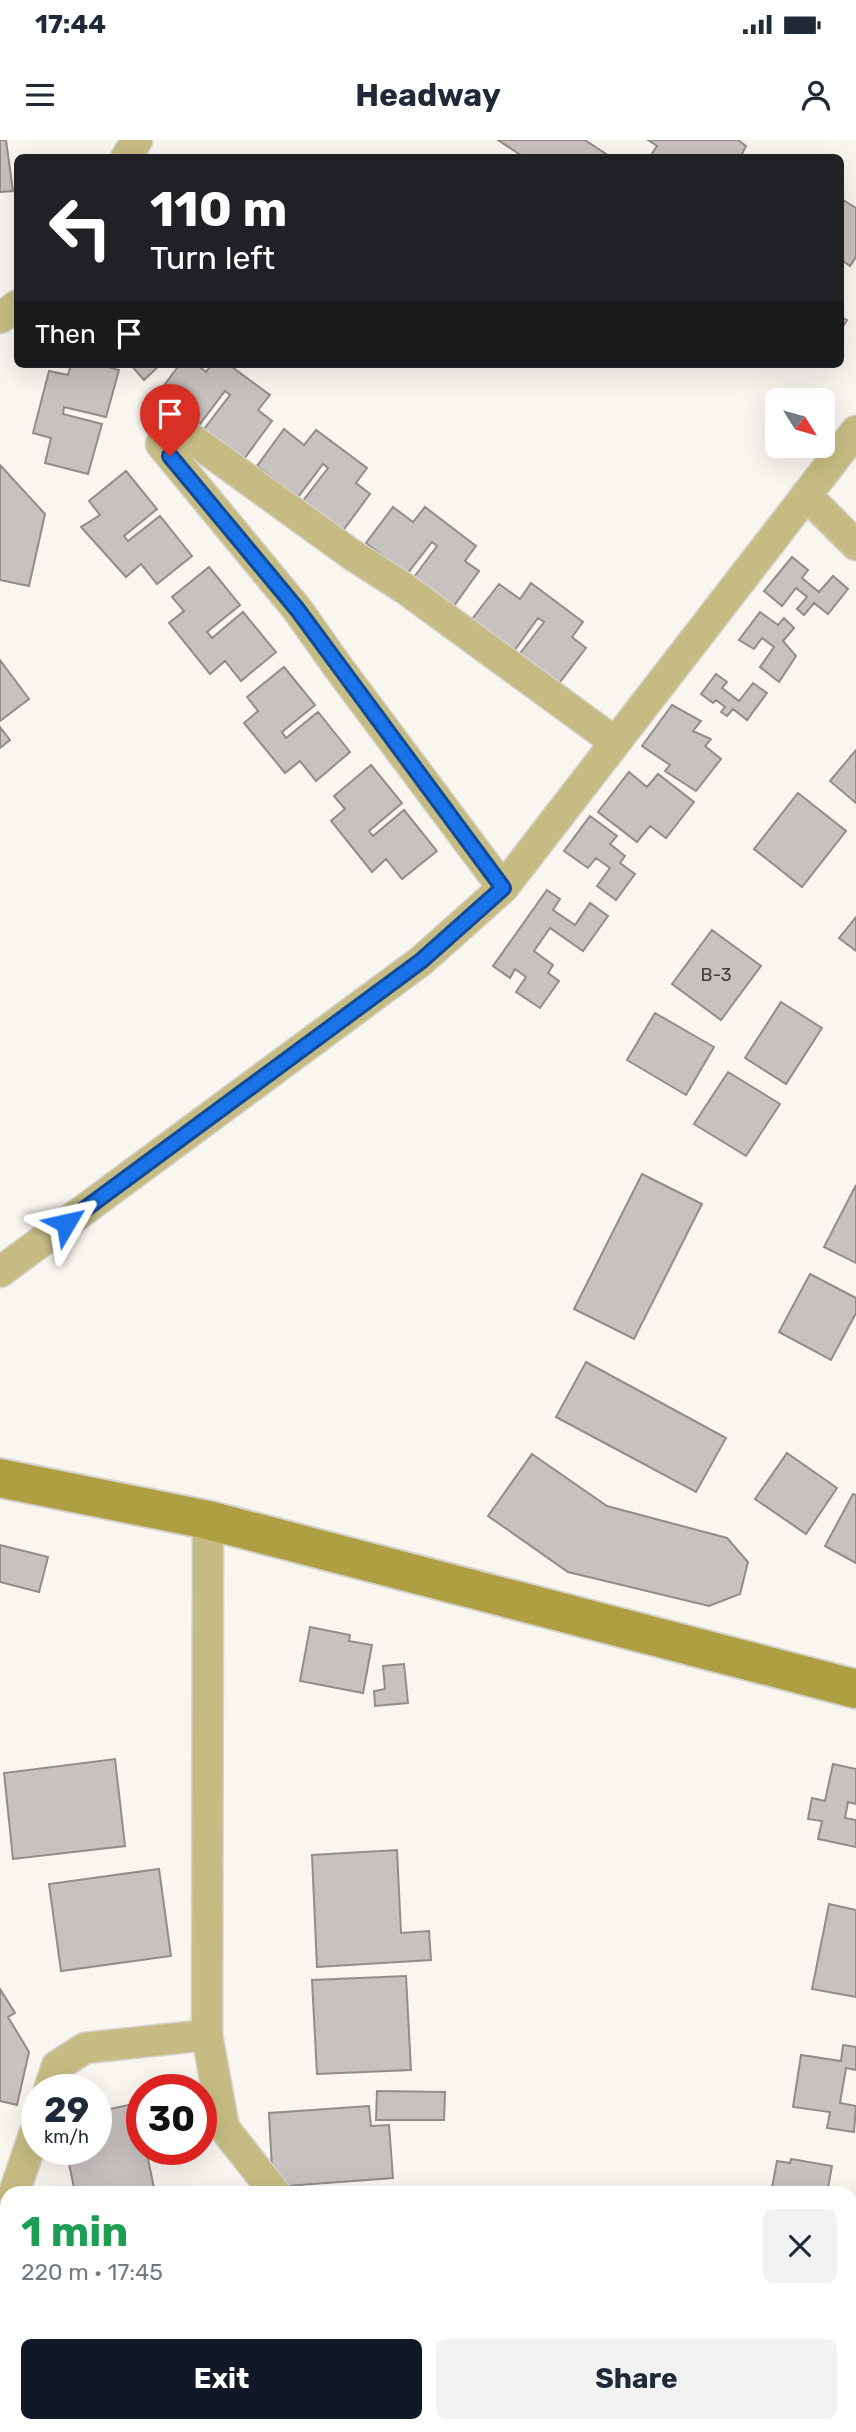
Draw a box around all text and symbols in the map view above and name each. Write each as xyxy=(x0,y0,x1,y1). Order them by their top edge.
text: 17:44 xyxy=(35,9,106,40)
icon: menu xyxy=(21,76,59,114)
text: Headway xyxy=(355,76,501,114)
icon: person xyxy=(797,76,835,114)
text: 110 m xyxy=(150,180,287,238)
icon: left xyxy=(35,182,126,273)
text: Turn left xyxy=(150,239,275,277)
icon: arrive xyxy=(110,315,148,353)
text: Then xyxy=(35,319,96,350)
pin xyxy=(140,384,200,456)
north arrow xyxy=(765,388,835,458)
map controls xyxy=(765,388,835,458)
icon: arrive xyxy=(151,395,189,433)
house number: B-3 xyxy=(700,964,732,986)
position arrow xyxy=(29,1186,103,1260)
speed limit sign: 30 xyxy=(126,2074,217,2165)
text: 29 xyxy=(44,2089,89,2131)
text: km/h xyxy=(44,2126,89,2148)
text: 1 min xyxy=(21,2207,128,2257)
button: close xyxy=(763,2209,837,2283)
text: 220 m · 17:45 xyxy=(21,2258,163,2286)
button: Exit xyxy=(21,2339,422,2419)
button: Share xyxy=(436,2339,837,2419)

